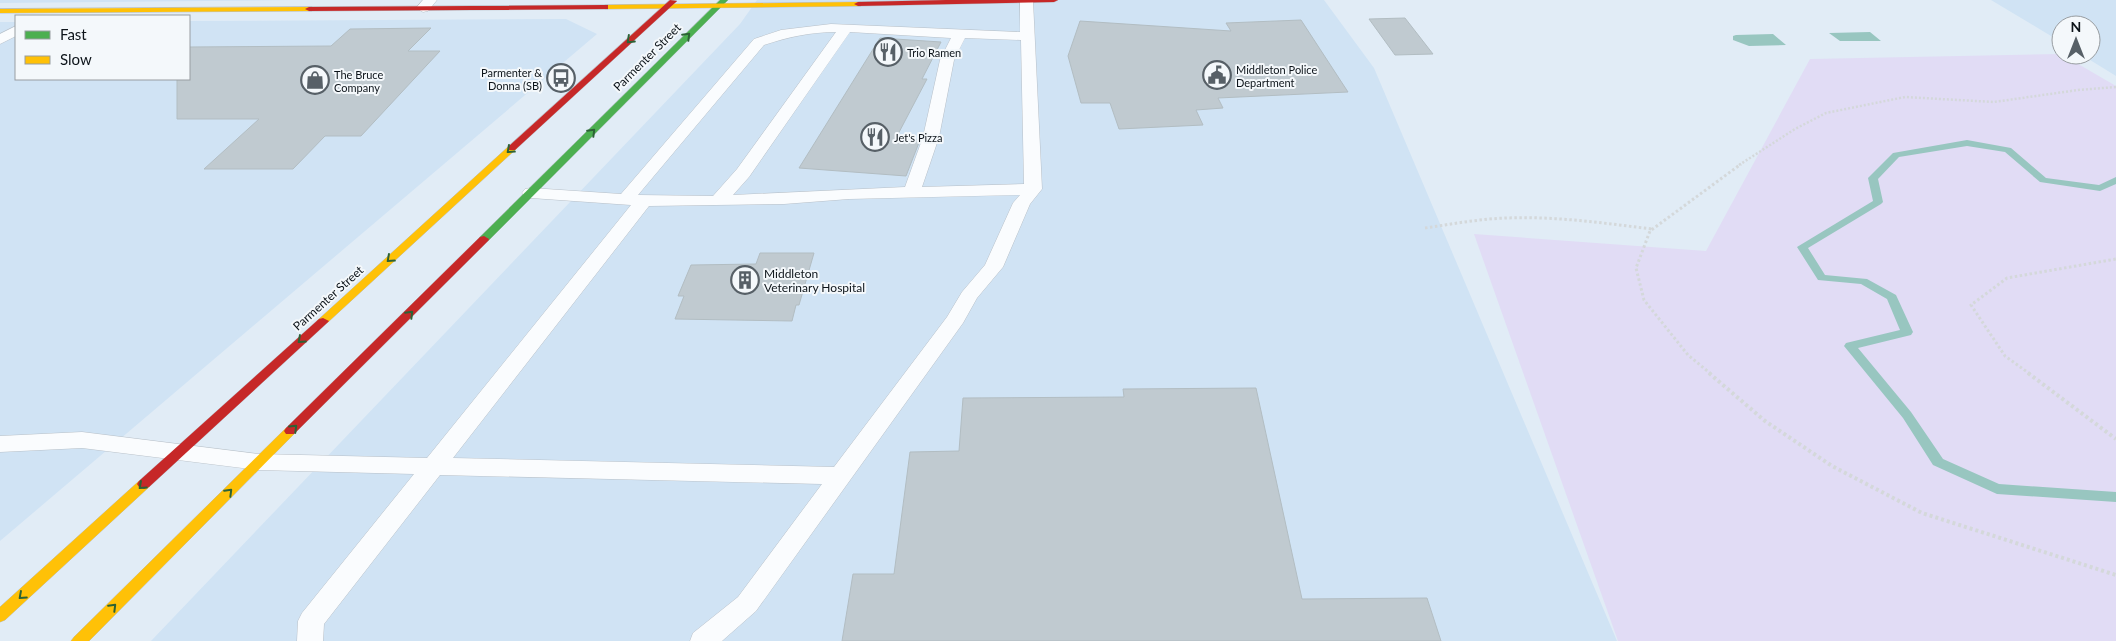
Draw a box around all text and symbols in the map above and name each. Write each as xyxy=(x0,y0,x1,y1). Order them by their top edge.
legend xyxy=(15,15,190,80)
north arrow xyxy=(2051,15,2101,65)
text: N xyxy=(2071,18,2081,35)
street label: Parmenter Street xyxy=(610,20,684,94)
text: Fast xyxy=(60,25,87,43)
one-way arrow xyxy=(682,33,691,42)
one-way arrow xyxy=(627,34,636,43)
restaurant icon: Trio Ramen xyxy=(873,37,903,67)
place label: Trio Ramen xyxy=(907,46,961,59)
text: Slow xyxy=(60,50,92,68)
public building icon: Middleton Police Department xyxy=(1202,60,1232,90)
bus stop icon: Parmenter & Donna (SB) xyxy=(546,63,576,93)
place label: Middleton Police Department xyxy=(1236,63,1318,89)
shop icon: The Bruce Company xyxy=(300,65,330,95)
place label: Parmenter & Donna (SB) xyxy=(481,66,542,92)
place label: The Bruce Company xyxy=(334,68,383,94)
restaurant icon: Jet's Pizza xyxy=(860,122,890,152)
one-way arrow xyxy=(586,128,595,137)
place label: Jet's Pizza xyxy=(894,131,943,144)
one-way arrow xyxy=(507,144,516,153)
one-way arrow xyxy=(387,253,396,262)
street label: Parmenter Street xyxy=(290,262,367,334)
building icon: Middleton Veterinary Hospital xyxy=(730,265,760,295)
place label: Middleton Veterinary Hospital xyxy=(764,266,865,295)
one-way arrow xyxy=(404,310,413,319)
one-way arrow xyxy=(298,335,307,344)
one-way arrow xyxy=(288,425,297,434)
one-way arrow xyxy=(138,480,147,489)
one-way arrow xyxy=(223,489,232,498)
one-way arrow xyxy=(18,590,27,599)
one-way arrow xyxy=(108,603,117,612)

